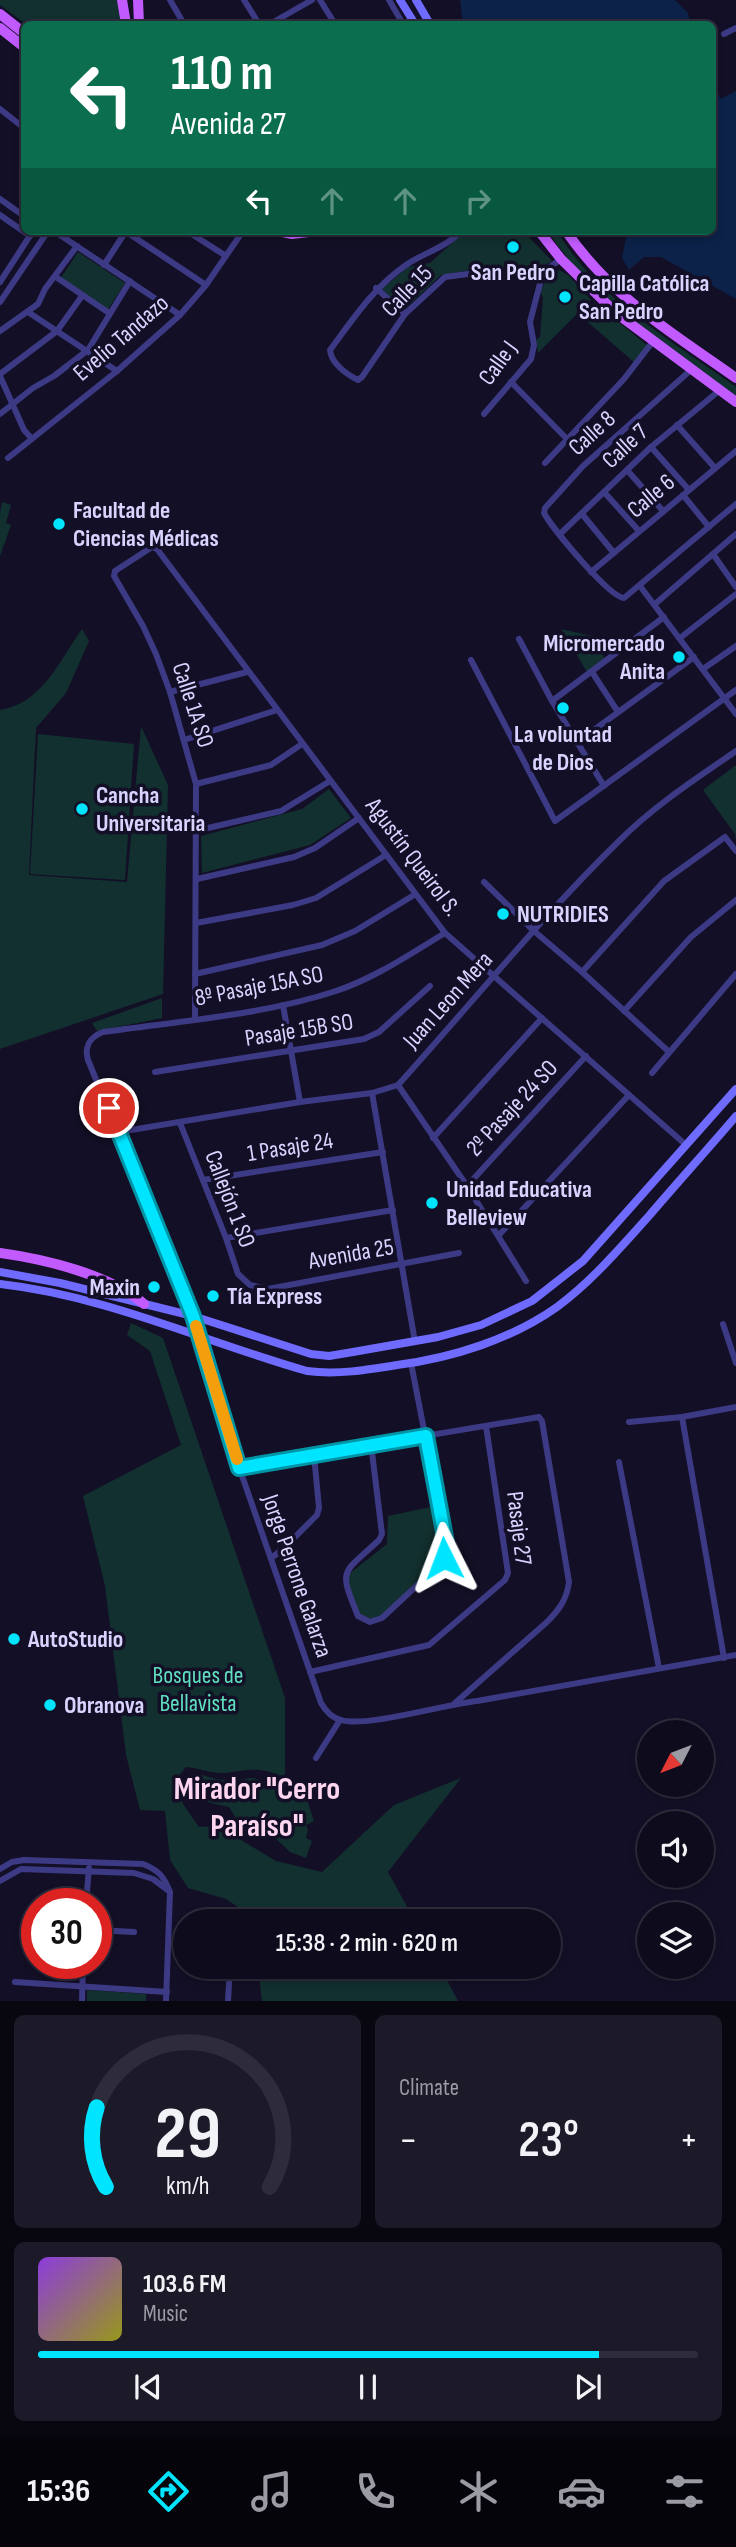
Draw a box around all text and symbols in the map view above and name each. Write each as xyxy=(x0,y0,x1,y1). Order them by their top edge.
text: 110 m xyxy=(171,45,273,104)
icon: left xyxy=(56,49,147,140)
text: Avenida 27 xyxy=(171,105,286,144)
icon: left xyxy=(240,182,278,220)
icon: ahead xyxy=(313,182,351,220)
icon: ahead xyxy=(386,182,424,220)
icon: right xyxy=(459,182,497,220)
marker: San Pedro xyxy=(505,239,521,255)
place label: San Pedro xyxy=(471,258,555,287)
street label: Calle 15 xyxy=(375,259,439,323)
place label: Capilla Católica San Pedro xyxy=(579,269,709,326)
street label: Evelio Tandazo xyxy=(67,289,175,387)
marker: Capilla Católica San Pedro xyxy=(557,289,573,305)
street label: Calle J xyxy=(472,335,524,391)
street label: Calle 8 xyxy=(562,404,622,462)
street label: Calle 7 xyxy=(596,417,654,474)
street label: Calle 6 xyxy=(621,468,681,524)
place label: Facultad de Ciencias Médicas xyxy=(73,496,219,553)
marker: Facultad de Ciencias Médicas xyxy=(51,516,67,532)
place label: Micromercado Anita xyxy=(543,629,665,686)
marker: Micromercado Anita xyxy=(671,649,687,665)
street label: Calle 1A SO xyxy=(166,659,220,751)
marker: La voluntad de Dios xyxy=(555,700,571,716)
place label: La voluntad de Dios xyxy=(514,720,612,777)
place label: Cancha Universitaria xyxy=(96,781,205,838)
street label: Agustín Queirol S. xyxy=(359,791,467,922)
marker: Cancha Universitaria xyxy=(74,801,90,817)
place label: NUTRIDIES xyxy=(517,900,609,929)
marker: NUTRIDIES xyxy=(495,906,511,922)
street label: Juan Leon Mera xyxy=(396,946,499,1055)
street label: 8º Pasaje 15A SO xyxy=(192,959,326,1013)
street label: Pasaje 15B SO xyxy=(243,1007,355,1053)
street label: 2º Pasaje 24 SO xyxy=(460,1054,564,1162)
pin xyxy=(79,1078,139,1138)
icon: arrive xyxy=(90,1089,128,1127)
street label: 1 Pasaje 24 xyxy=(245,1126,335,1168)
street label: Callejón 1 SO xyxy=(198,1146,262,1252)
place label: Unidad Educativa Belleview xyxy=(446,1175,592,1232)
marker: Unidad Educativa Belleview xyxy=(424,1195,440,1211)
street label: Avenida 25 xyxy=(305,1232,396,1276)
place label: Maxin xyxy=(89,1273,140,1302)
marker: Maxin xyxy=(146,1279,162,1295)
place label: Tía Express xyxy=(227,1282,322,1311)
marker: Tía Express xyxy=(205,1288,221,1304)
street label: Pasaje 27 xyxy=(500,1489,538,1567)
street label: Jorge Perrone Galarza xyxy=(255,1490,338,1661)
position arrow xyxy=(407,1521,481,1595)
place label: AutoStudio xyxy=(27,1625,123,1654)
marker: AutoStudio xyxy=(6,1631,22,1647)
park label: Bosques de Bellavista xyxy=(152,1661,244,1718)
place label: Obranova xyxy=(64,1691,144,1720)
marker: Obranova xyxy=(42,1697,58,1713)
north arrow xyxy=(637,1720,714,1797)
map controls xyxy=(637,1720,714,1979)
district label: Mirador "Cerro Paraíso" xyxy=(174,1770,340,1846)
button: sound xyxy=(637,1811,714,1888)
speed limit sign: 30 xyxy=(21,1888,112,1979)
button: layers xyxy=(637,1902,714,1979)
text: 15:38 · 2 min · 620 m xyxy=(276,1928,458,1959)
text: Climate xyxy=(399,2074,459,2102)
text: 29 xyxy=(154,2092,221,2180)
text: 23° xyxy=(518,2109,579,2172)
text: − xyxy=(399,2118,418,2163)
text: + xyxy=(679,2118,698,2163)
text: km/h xyxy=(166,2171,209,2202)
text: 103.6 FM xyxy=(143,2269,226,2300)
text: Music xyxy=(143,2300,188,2328)
icon: previous xyxy=(129,2368,167,2406)
icon: pause xyxy=(349,2368,387,2406)
icon: next xyxy=(569,2368,607,2406)
icon: directions xyxy=(144,2467,193,2516)
icon: music xyxy=(247,2467,296,2516)
icon: phone xyxy=(351,2467,400,2516)
icon: climate xyxy=(454,2467,503,2516)
icon: car xyxy=(557,2467,606,2516)
icon: filters xyxy=(660,2467,709,2516)
text: 15:36 xyxy=(27,2472,90,2511)

